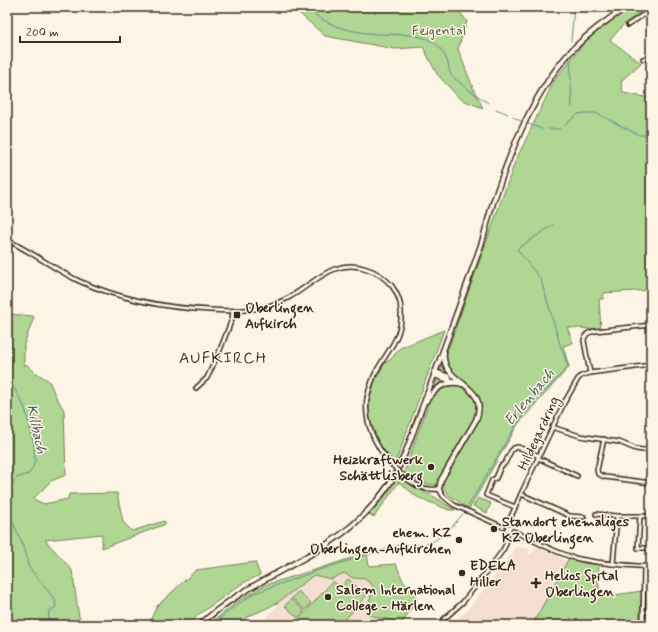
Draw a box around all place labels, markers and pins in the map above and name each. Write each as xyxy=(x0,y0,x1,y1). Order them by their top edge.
place label: Überlingen Aufkirch xyxy=(245,299,315,333)
marker: Überlingen Aufkirch xyxy=(232,310,242,320)
place label: Heizkraftwerk Schättlisberg xyxy=(333,451,423,488)
marker: Heizkraftwerk Schättlisberg xyxy=(426,462,436,472)
place label: Standort ehemaliges KZ Überlingen xyxy=(502,513,630,550)
place label: ehem. KZ Überlingen-Aufkirchen xyxy=(310,524,451,561)
marker: Standort ehemaliges KZ Überlingen xyxy=(489,524,499,534)
marker: ehem. KZ Überlingen-Aufkirchen xyxy=(454,535,464,545)
place label: EDEKA Hiller xyxy=(470,557,516,591)
place label: Helios Spital Überlingen xyxy=(545,567,619,604)
marker: EDEKA Hiller xyxy=(457,568,467,578)
marker: Helios Spital Überlingen xyxy=(530,577,542,589)
place label: Salem International College - Härlen xyxy=(336,581,456,616)
marker: Salem International College - Härlen xyxy=(323,592,333,602)

